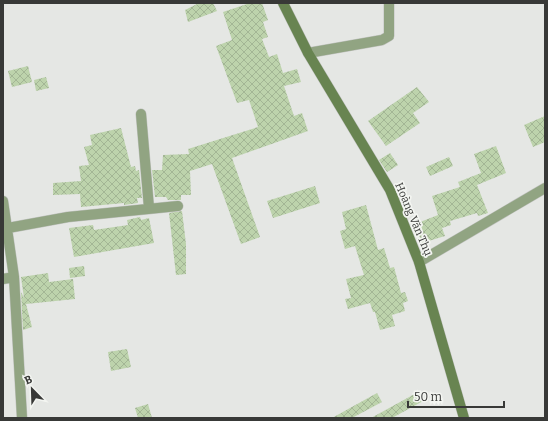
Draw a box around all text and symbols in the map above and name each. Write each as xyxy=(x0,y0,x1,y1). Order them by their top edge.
street label: Hoàng Văn Thụ xyxy=(392,181,435,258)
north arrow xyxy=(12,369,52,409)
text: B xyxy=(22,373,34,388)
scale bar xyxy=(408,383,504,409)
text: 50 m xyxy=(414,390,443,404)

